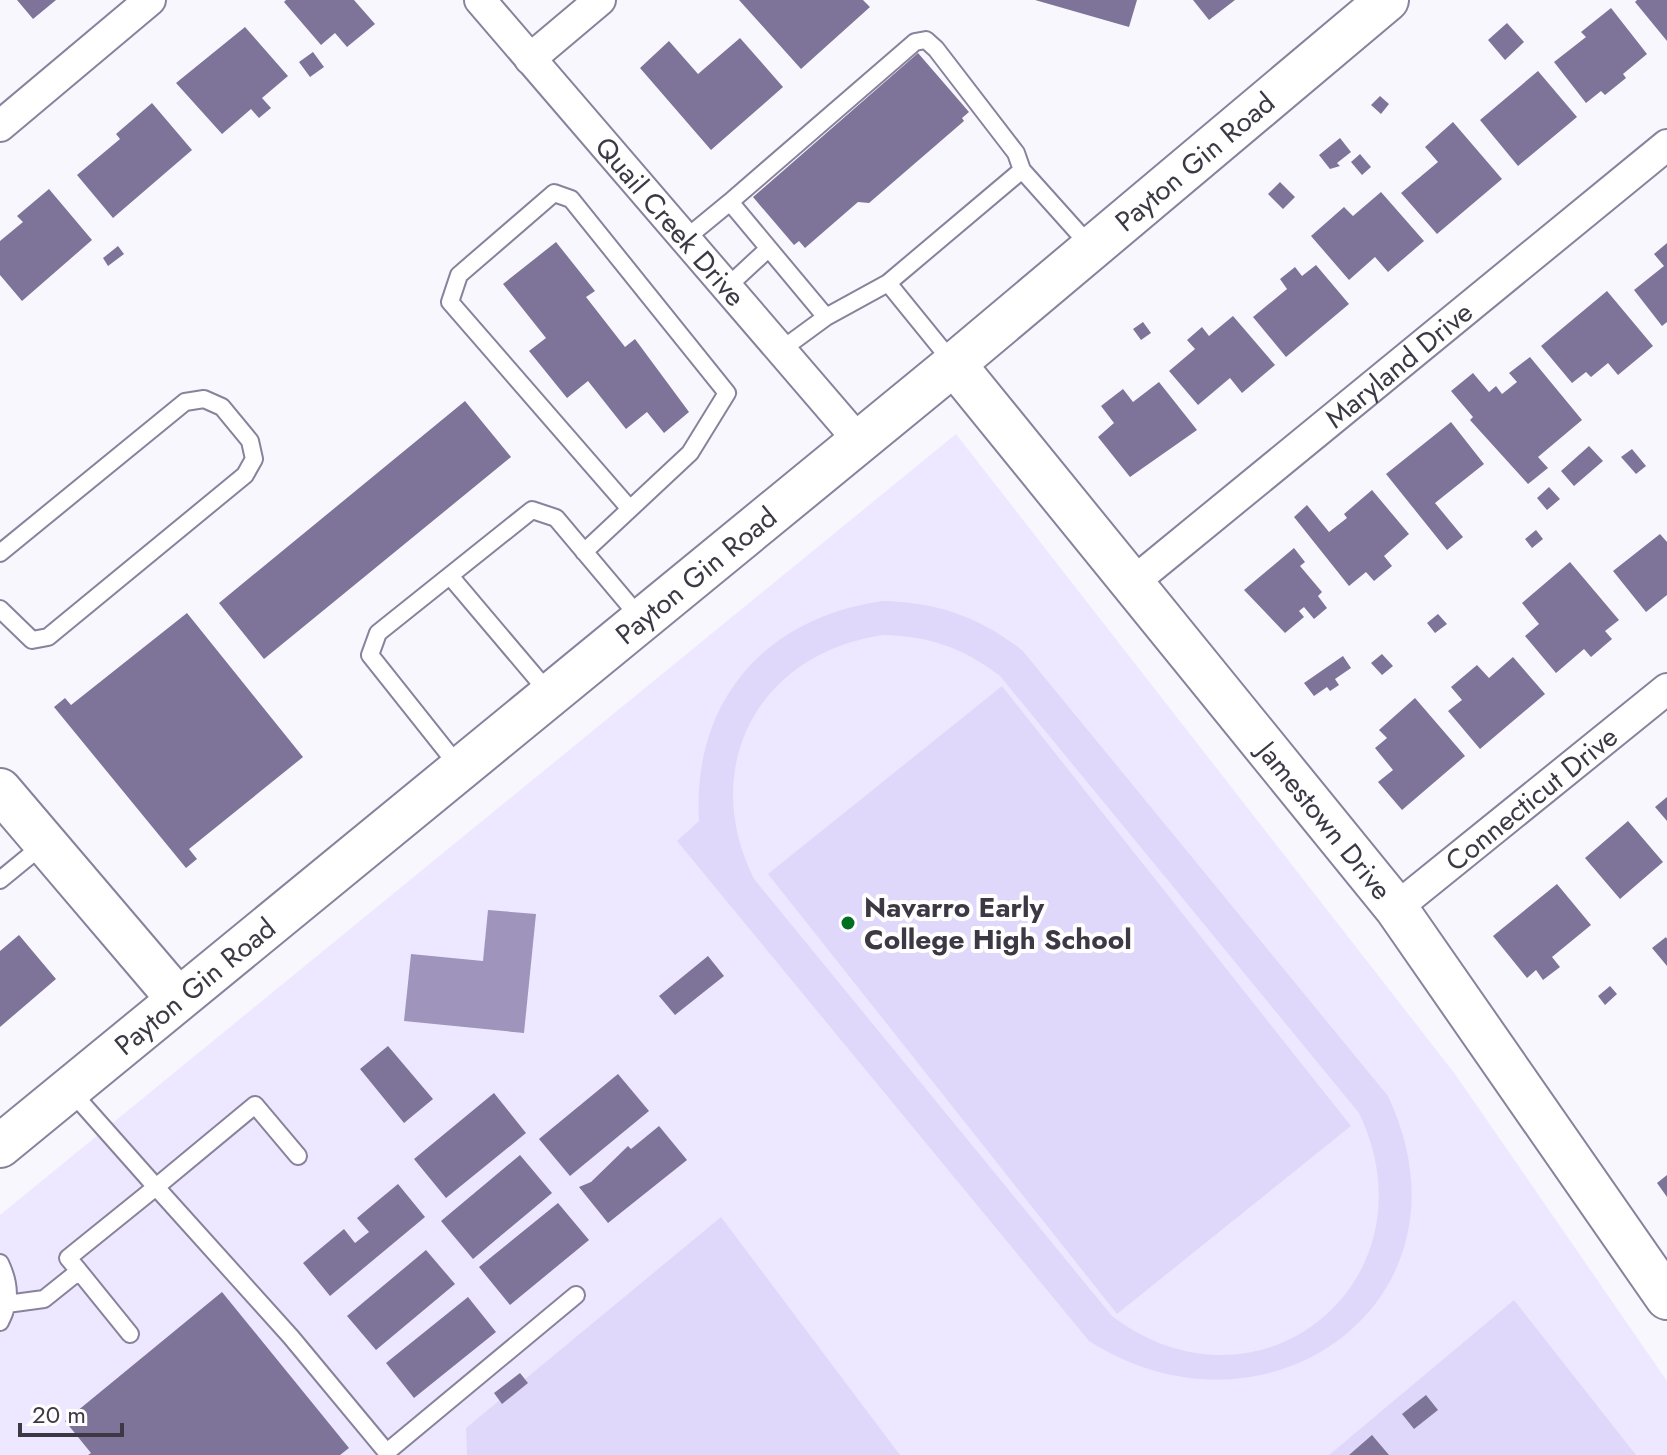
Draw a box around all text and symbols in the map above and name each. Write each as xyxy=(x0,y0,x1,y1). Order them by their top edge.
street label: Payton Gin Road xyxy=(1106,82,1284,241)
street label: Quail Creek Drive xyxy=(585,127,755,315)
street label: Maryland Drive xyxy=(1316,292,1481,438)
street label: Payton Gin Road xyxy=(607,497,786,654)
street label: Connecticut Drive xyxy=(1436,716,1626,881)
street label: Jamestown Drive xyxy=(1245,729,1402,908)
place label: Navarro Early College High School xyxy=(864,887,1132,960)
street label: Payton Gin Road xyxy=(105,908,284,1065)
marker: Navarro Early College High School xyxy=(839,914,857,932)
scale bar xyxy=(20,1387,122,1437)
text: 20 m xyxy=(32,1397,86,1432)

